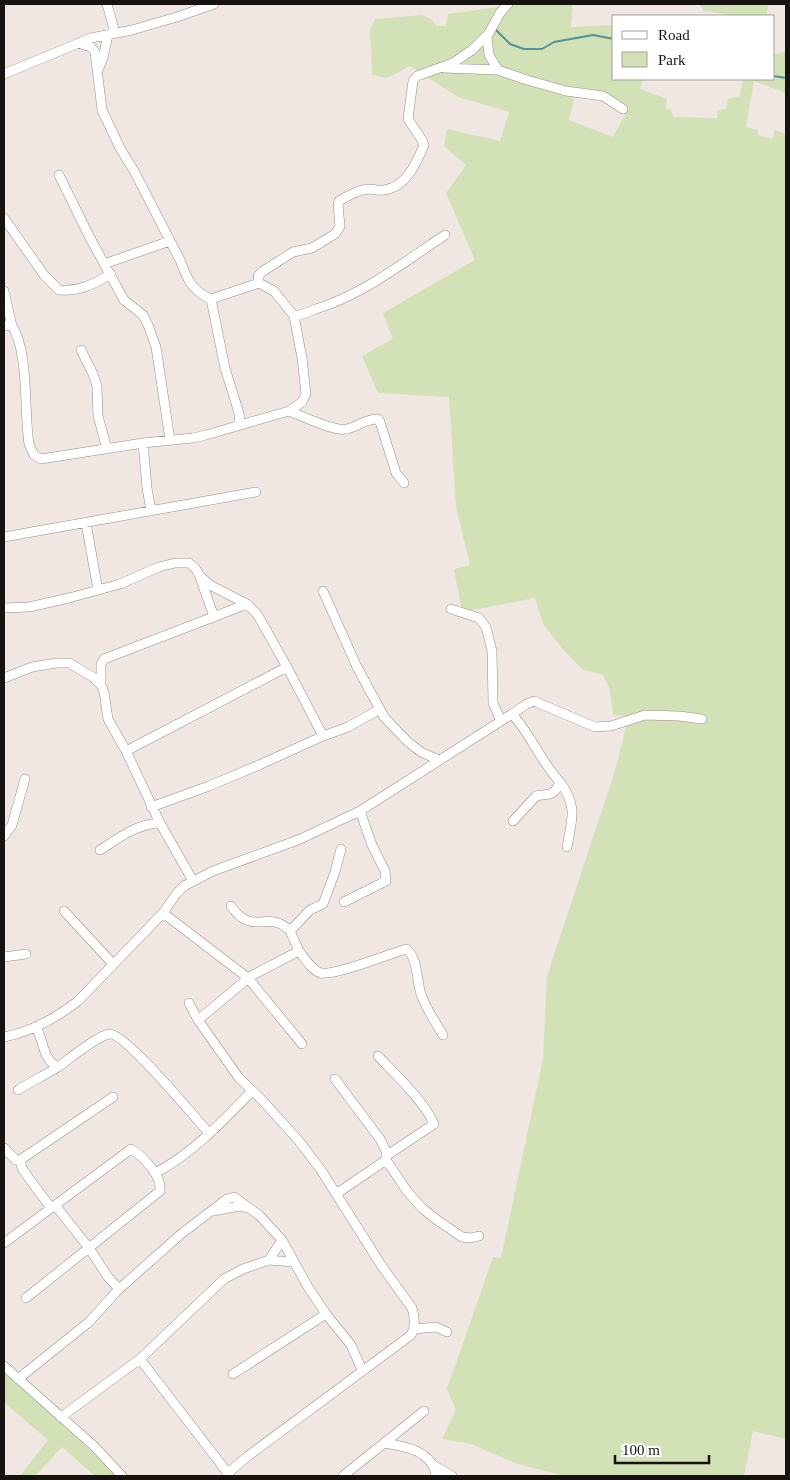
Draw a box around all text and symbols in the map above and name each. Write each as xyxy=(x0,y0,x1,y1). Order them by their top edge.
legend xyxy=(612,15,775,80)
text: Road xyxy=(658,27,690,43)
text: Park xyxy=(658,52,686,68)
scale bar xyxy=(615,1432,709,1464)
text: 100 m xyxy=(622,1442,660,1458)

